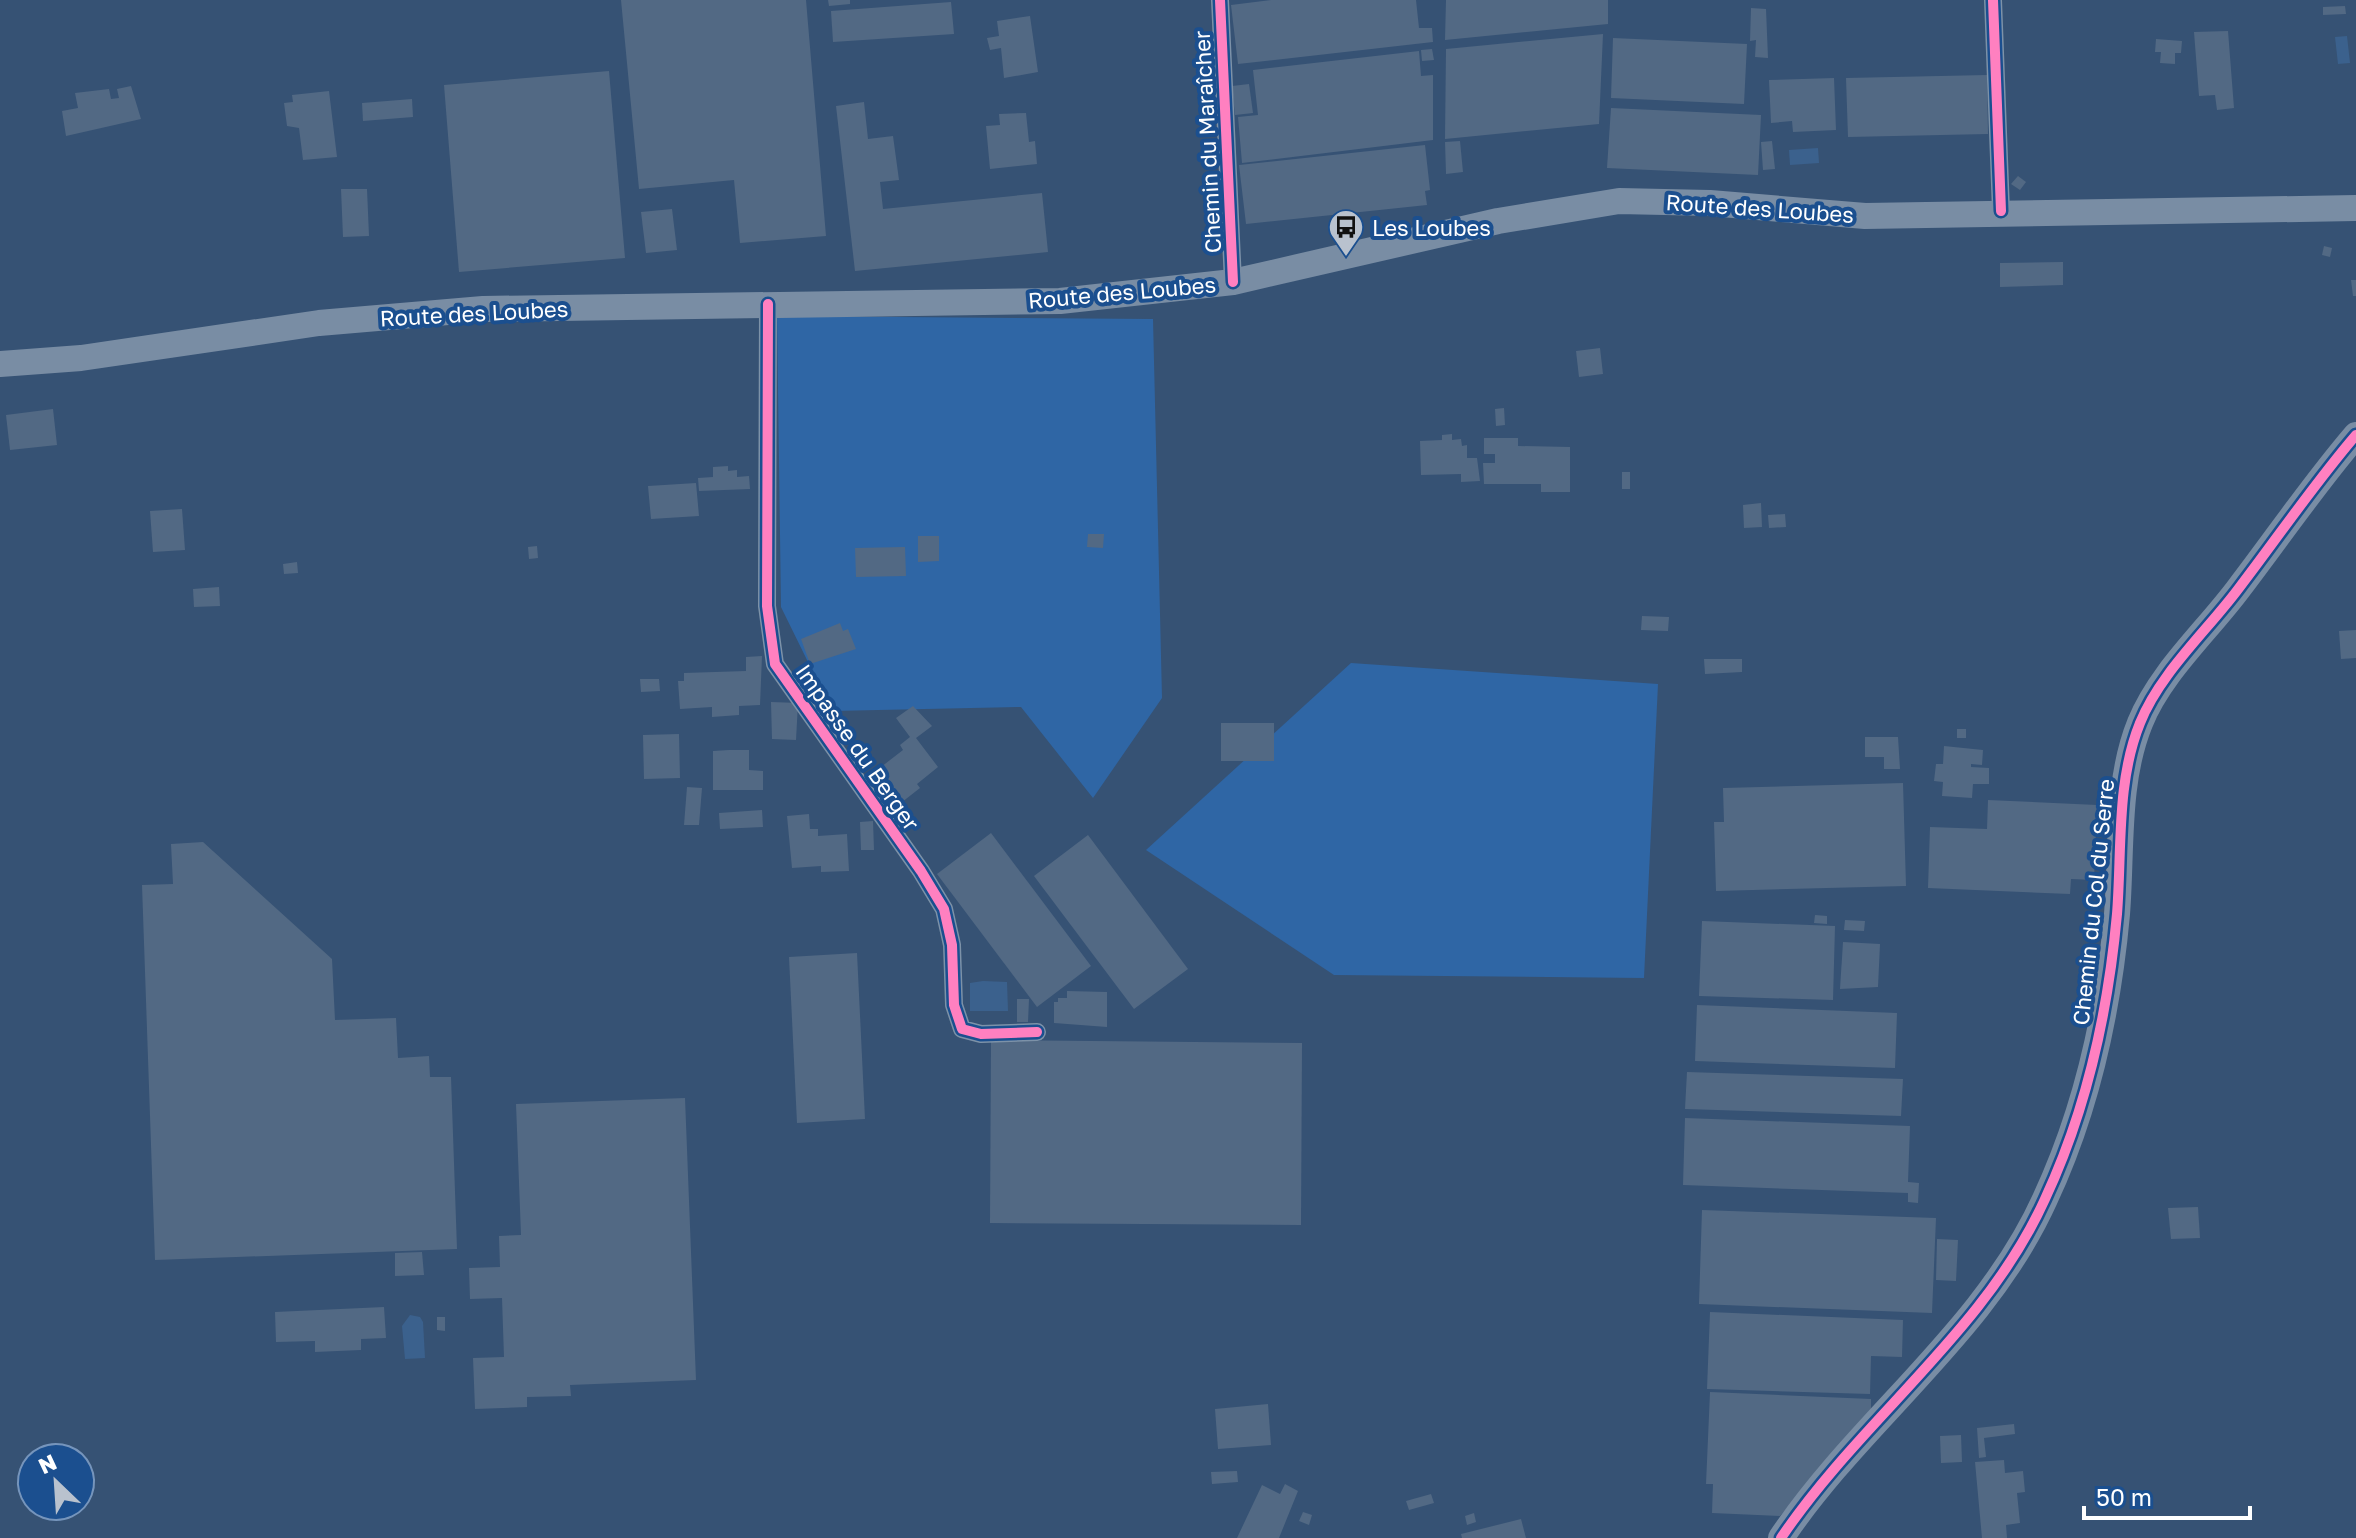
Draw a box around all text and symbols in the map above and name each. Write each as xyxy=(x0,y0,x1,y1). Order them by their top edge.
street label: Chemin du Maraîcher xyxy=(1188,30,1226,254)
street label: Route des Loubes xyxy=(1665,188,1855,228)
bus stop icon: Les Loubes xyxy=(1327,208,1365,258)
place label: Les Loubes xyxy=(1372,214,1491,241)
street label: Route des Loubes xyxy=(1027,270,1217,314)
street label: Route des Loubes xyxy=(379,295,569,331)
street label: Impasse du Berger xyxy=(790,659,926,836)
street label: Chemin du Col du Serre xyxy=(2067,777,2119,1027)
north arrow xyxy=(16,1442,96,1522)
text: N xyxy=(34,1448,61,1479)
scale bar xyxy=(2084,1470,2250,1520)
text: 50 m xyxy=(2096,1482,2152,1511)

